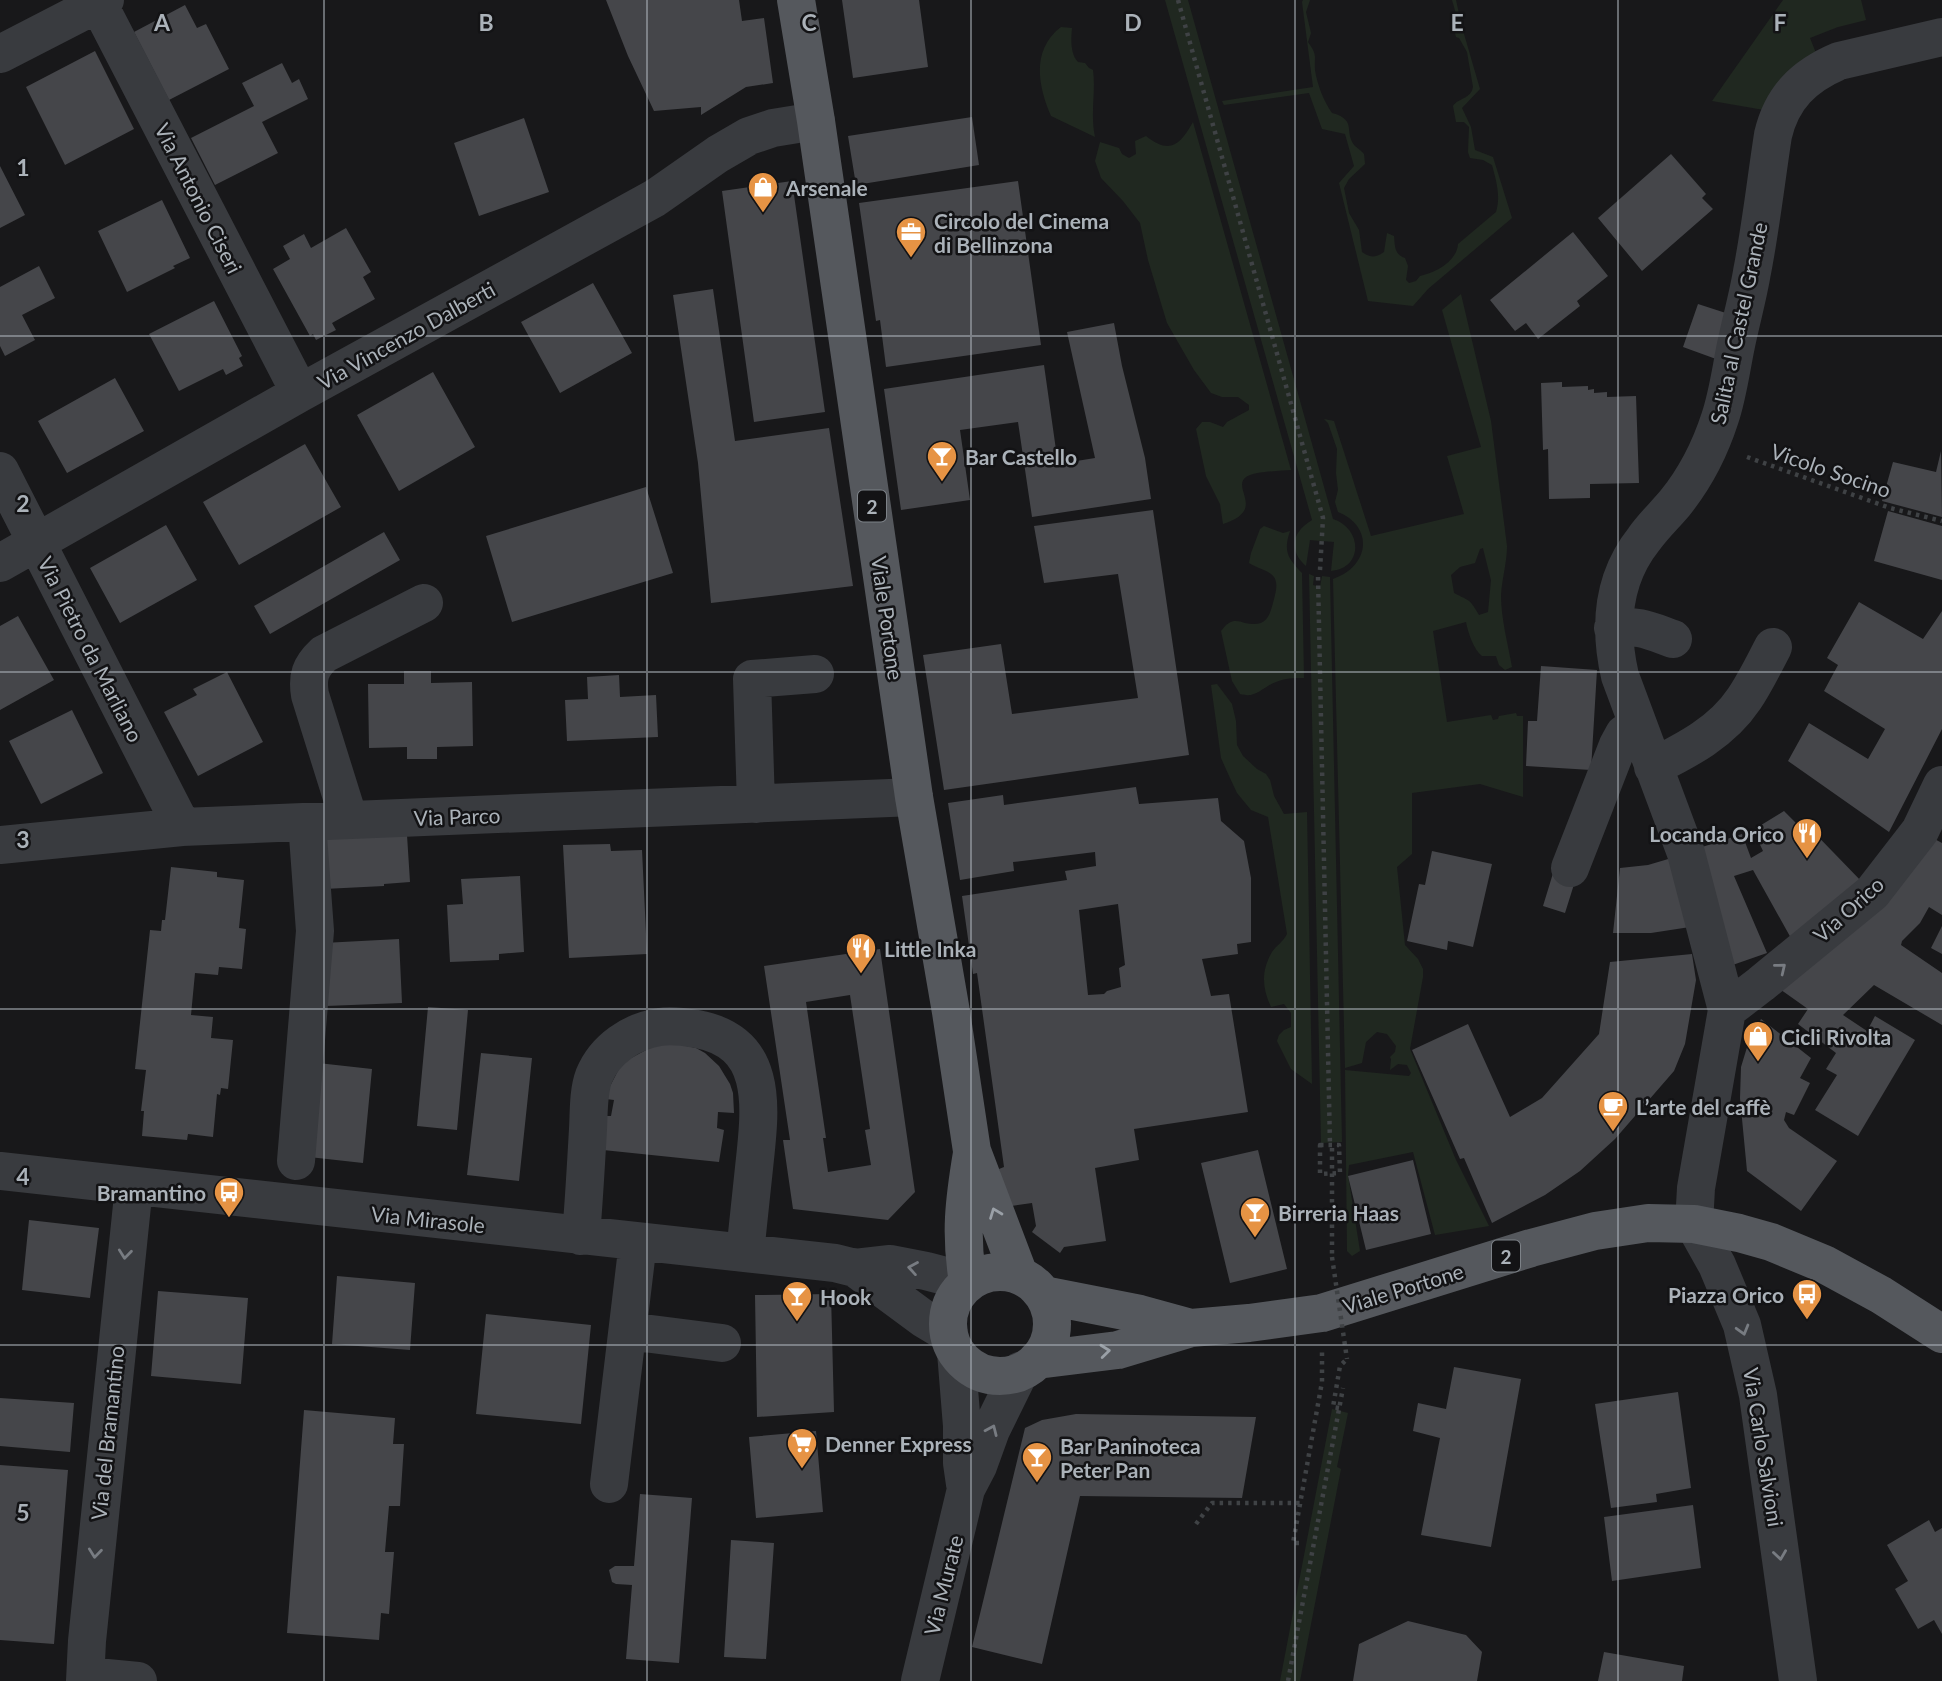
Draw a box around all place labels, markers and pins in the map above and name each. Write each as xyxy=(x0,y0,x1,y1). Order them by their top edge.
shop icon: Arsenale xyxy=(746,170,780,214)
place label: Arsenale xyxy=(785,175,868,200)
place label: Circolo del Cinema di Bellinzona xyxy=(934,208,1109,257)
office icon: Circolo del Cinema di Bellinzona xyxy=(894,215,928,259)
bar icon: Bar Castello xyxy=(925,439,959,483)
place label: Bar Castello xyxy=(965,444,1077,469)
restaurant icon: Locanda Orico xyxy=(1790,816,1824,860)
place label: Locanda Orico xyxy=(1649,821,1784,846)
restaurant icon: Little Inka xyxy=(844,931,878,975)
place label: Little Inka xyxy=(884,936,976,961)
shop icon: Cicli Rivolta xyxy=(1741,1019,1775,1063)
place label: Cicli Rivolta xyxy=(1781,1024,1891,1049)
cafe icon: L’arte del caffè xyxy=(1596,1089,1630,1133)
place label: L’arte del caffè xyxy=(1636,1094,1771,1119)
bus stop icon: Bramantino xyxy=(212,1175,246,1219)
place label: Bramantino xyxy=(97,1180,206,1205)
bar icon: Birreria Haas xyxy=(1238,1195,1272,1239)
place label: Birreria Haas xyxy=(1278,1200,1399,1225)
bus stop icon: Piazza Orico xyxy=(1790,1277,1824,1321)
bar icon: Hook xyxy=(780,1279,814,1323)
place label: Piazza Orico xyxy=(1668,1282,1784,1307)
place label: Hook xyxy=(820,1284,872,1309)
supermarket icon: Denner Express xyxy=(785,1426,819,1470)
place label: Denner Express xyxy=(825,1431,972,1456)
place label: Bar Paninoteca Peter Pan xyxy=(1060,1433,1201,1482)
bar icon: Bar Paninoteca Peter Pan xyxy=(1020,1440,1054,1484)

